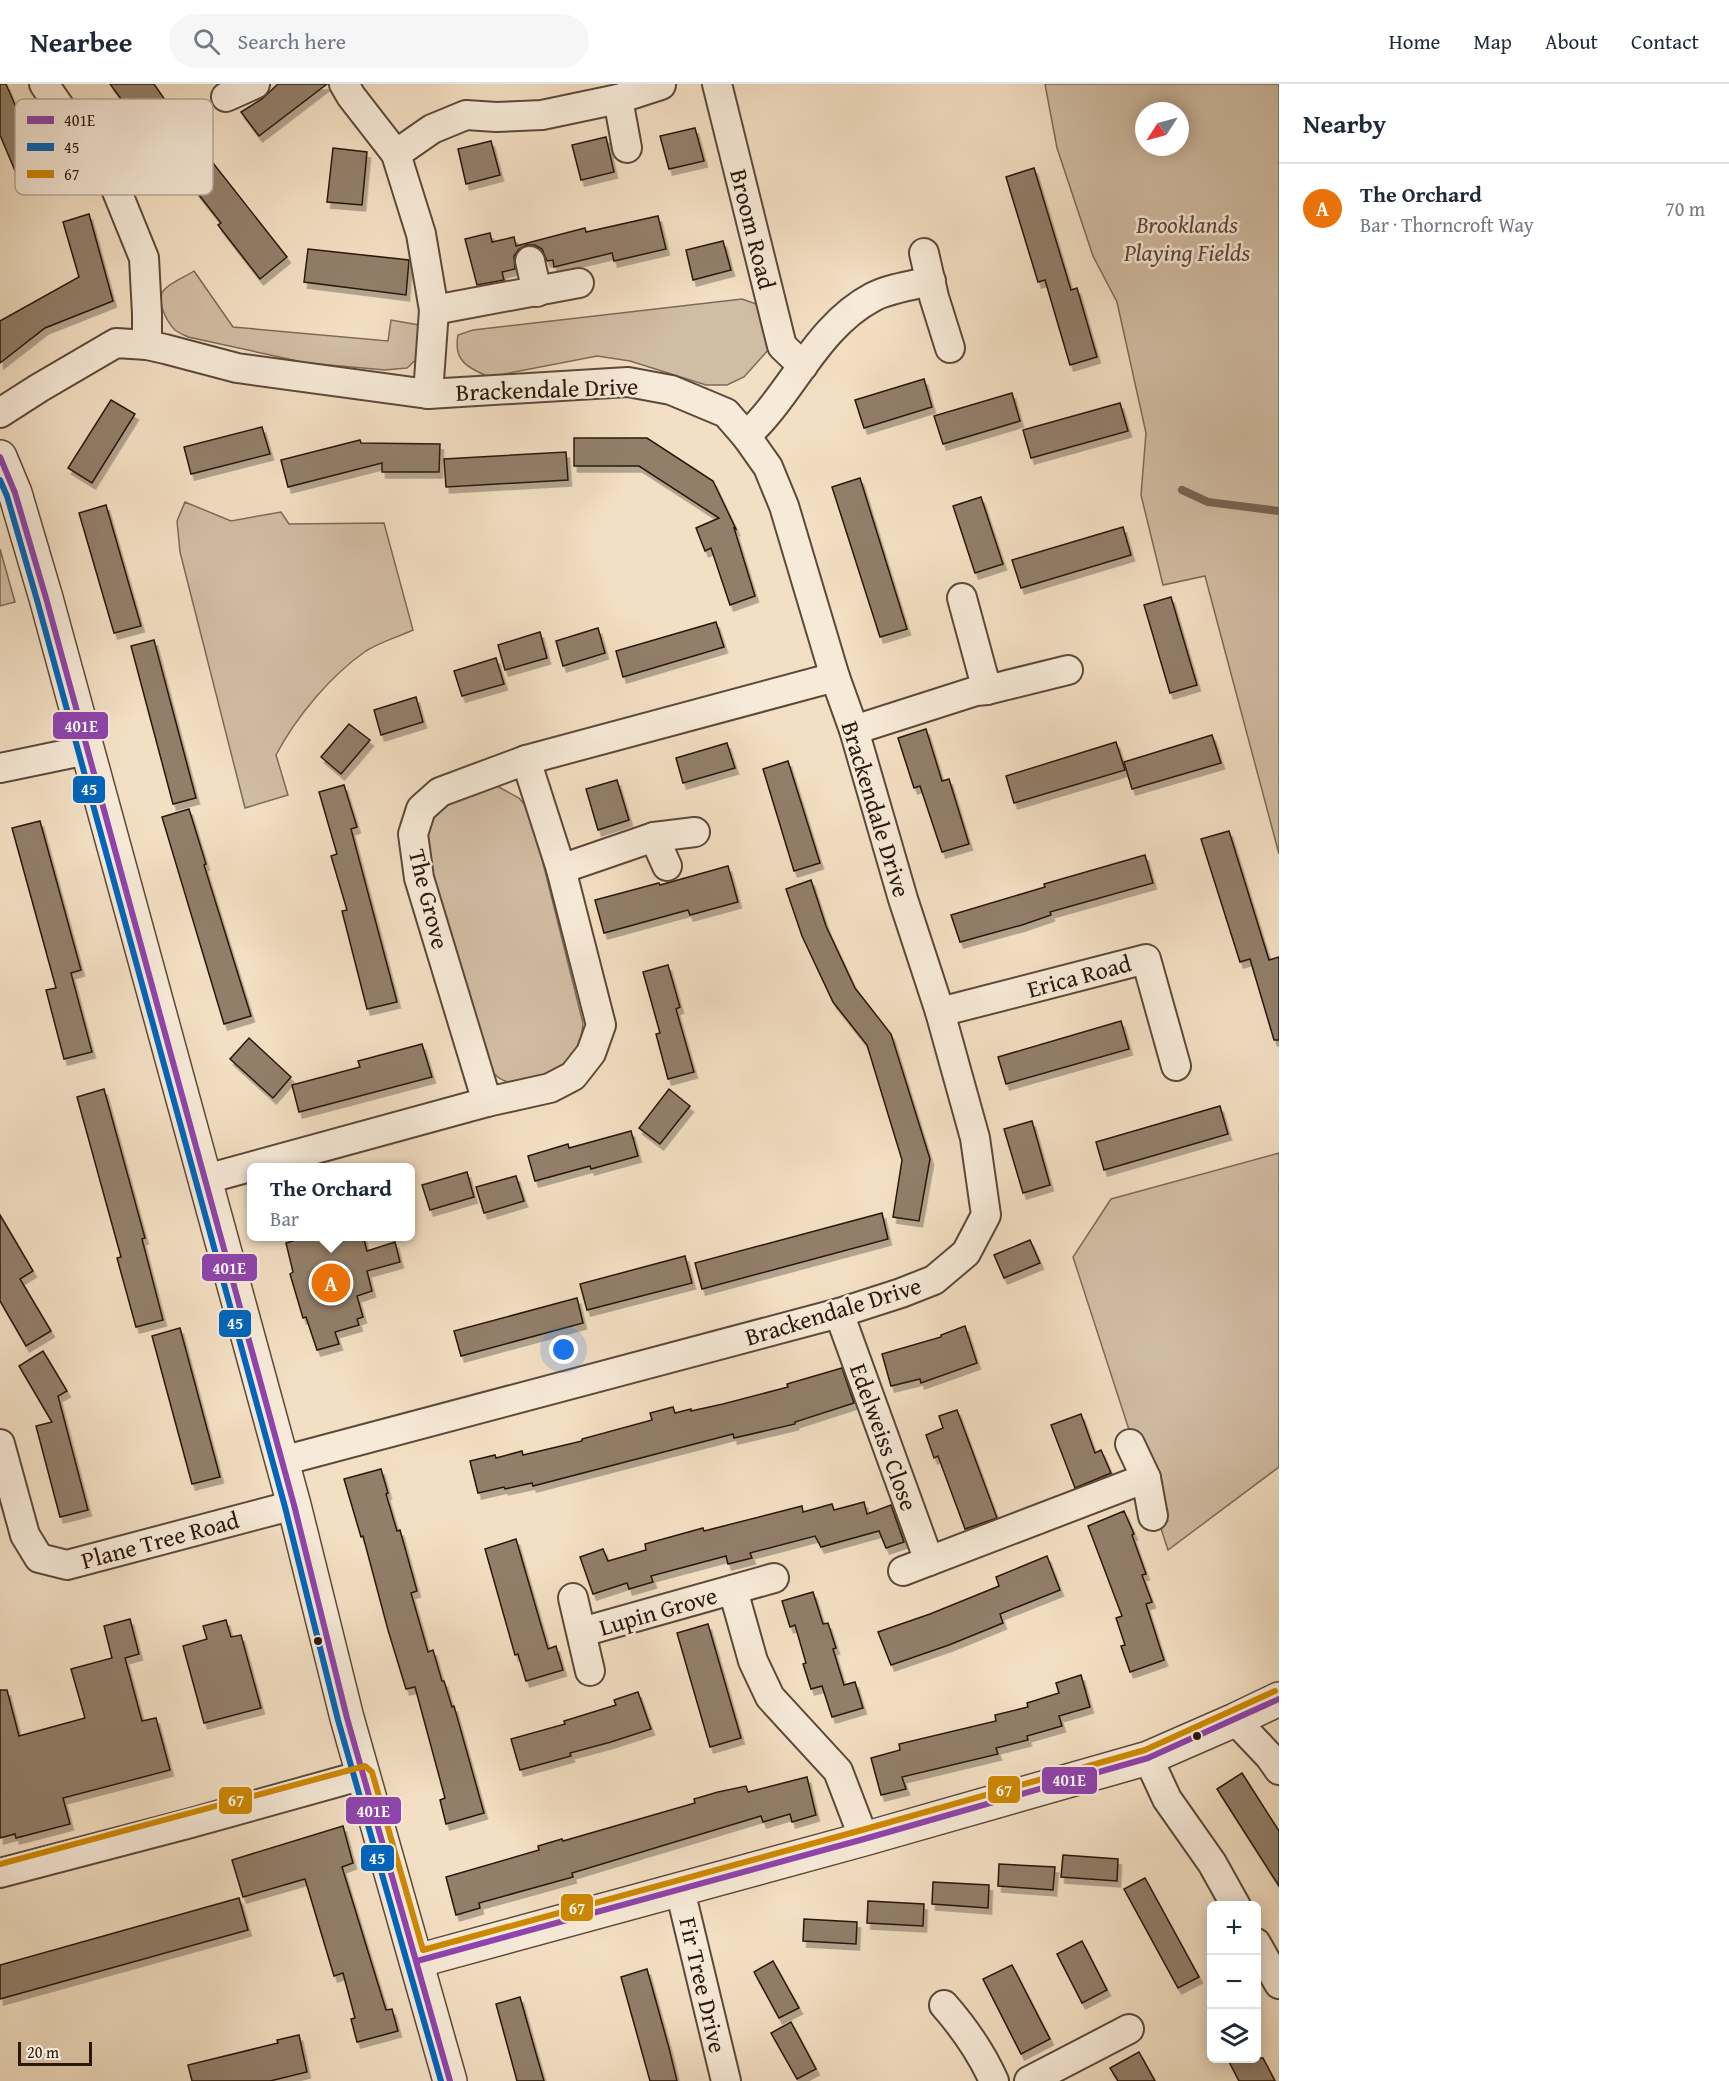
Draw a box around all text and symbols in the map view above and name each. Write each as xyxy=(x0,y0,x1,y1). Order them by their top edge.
search box xyxy=(169,14,589,68)
text: Nearbee xyxy=(30,21,133,62)
icon: search xyxy=(190,25,223,58)
text: Search here xyxy=(238,25,346,57)
text: Home xyxy=(1389,26,1440,57)
text: Map xyxy=(1473,26,1512,57)
text: About xyxy=(1545,26,1598,57)
text: Contact xyxy=(1631,26,1699,57)
legend xyxy=(15,99,213,195)
north arrow xyxy=(1135,102,1189,156)
text: Nearby xyxy=(1303,104,1386,143)
text: 401E xyxy=(64,108,95,132)
text: 45 xyxy=(64,135,79,159)
text: 67 xyxy=(64,162,80,186)
street label: Broom Road xyxy=(721,165,785,293)
text: The Orchard xyxy=(1360,178,1482,210)
text: A xyxy=(1316,194,1329,223)
text: 70 m xyxy=(1665,194,1705,223)
park label: Brooklands Playing Fields xyxy=(1123,207,1250,270)
text: Bar · Thorncroft Way xyxy=(1360,210,1534,239)
street label: Brackendale Drive xyxy=(455,368,639,410)
line badge: 401E xyxy=(52,711,109,740)
text: 401E xyxy=(64,714,98,738)
street label: Brackendale Drive xyxy=(833,717,919,901)
line badge: 45 xyxy=(72,775,106,804)
text: 45 xyxy=(81,777,97,801)
street label: The Grove xyxy=(400,845,458,953)
street label: Erica Road xyxy=(1023,945,1135,1007)
popup xyxy=(247,1163,415,1241)
text: The Orchard xyxy=(270,1172,392,1204)
text: Bar xyxy=(270,1204,299,1233)
line badge: 401E xyxy=(201,1253,258,1282)
text: 401E xyxy=(212,1256,246,1280)
pin: A xyxy=(312,1260,350,1306)
street label: Brackendale Drive xyxy=(741,1268,925,1354)
line badge: 45 xyxy=(218,1309,252,1338)
text: 45 xyxy=(227,1311,243,1335)
your location xyxy=(549,1335,578,1364)
street label: Edelweiss Close xyxy=(841,1358,927,1516)
street label: Plane Tree Road xyxy=(77,1502,243,1578)
street label: Lupin Grove xyxy=(595,1577,721,1645)
unlabelled marker xyxy=(312,1635,324,1647)
unlabelled marker xyxy=(1191,1730,1203,1742)
line badge: 401E xyxy=(1041,1766,1098,1795)
text: 401E xyxy=(1052,1768,1086,1792)
line badge: 67 xyxy=(987,1775,1021,1804)
text: 67 xyxy=(996,1778,1012,1802)
line badge: 67 xyxy=(218,1786,253,1815)
text: 67 xyxy=(228,1788,244,1812)
line badge: 401E xyxy=(345,1796,402,1825)
text: 401E xyxy=(356,1799,390,1823)
line badge: 45 xyxy=(360,1844,395,1872)
text: 45 xyxy=(369,1846,385,1870)
line badge: 67 xyxy=(560,1893,594,1922)
text: 67 xyxy=(569,1896,585,1920)
map controls xyxy=(1207,1901,1261,2063)
button: + xyxy=(1207,1901,1261,1955)
street label: Fir Tree Drive xyxy=(670,1914,736,2056)
button: − xyxy=(1207,1955,1261,2009)
button: layers xyxy=(1207,2009,1261,2063)
scale bar xyxy=(18,2039,92,2066)
text: 20 m xyxy=(27,2040,59,2064)

